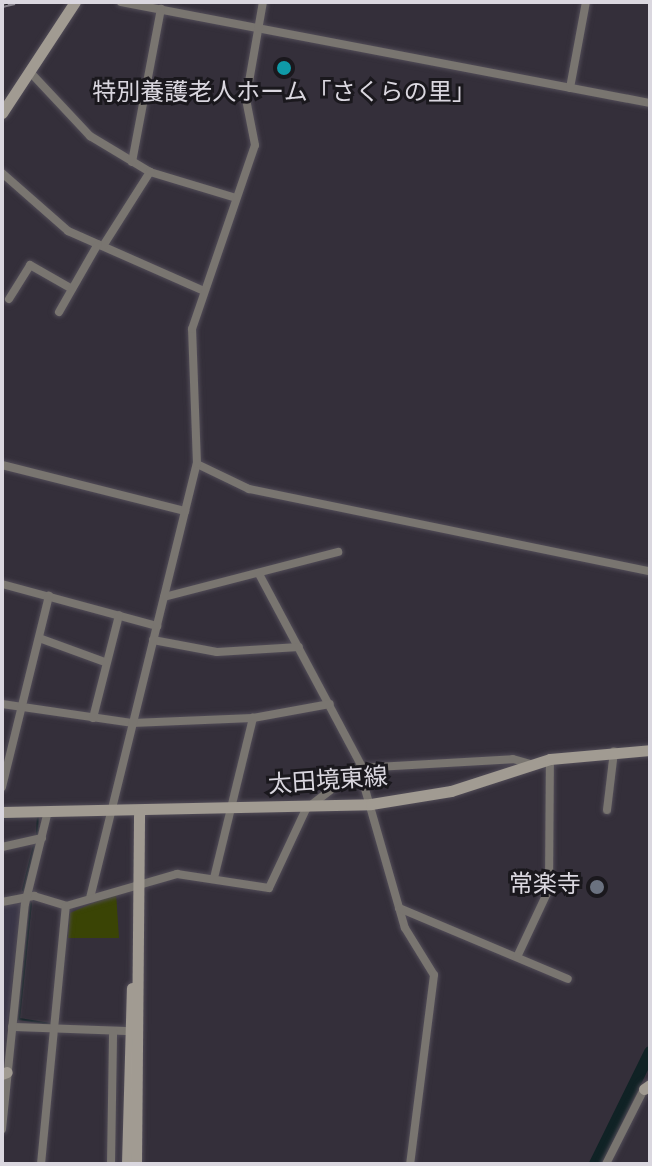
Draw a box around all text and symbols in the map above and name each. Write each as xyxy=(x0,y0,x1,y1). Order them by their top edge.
marker: 特別養護老人ホーム「さくらの里」 xyxy=(275,59,293,77)
place label: 特別養護老人ホーム「さくらの里」 xyxy=(92,81,476,109)
street label: 太田境東線 xyxy=(267,764,389,802)
place label: 常楽寺 xyxy=(509,873,581,901)
marker: 常楽寺 xyxy=(588,878,606,896)

